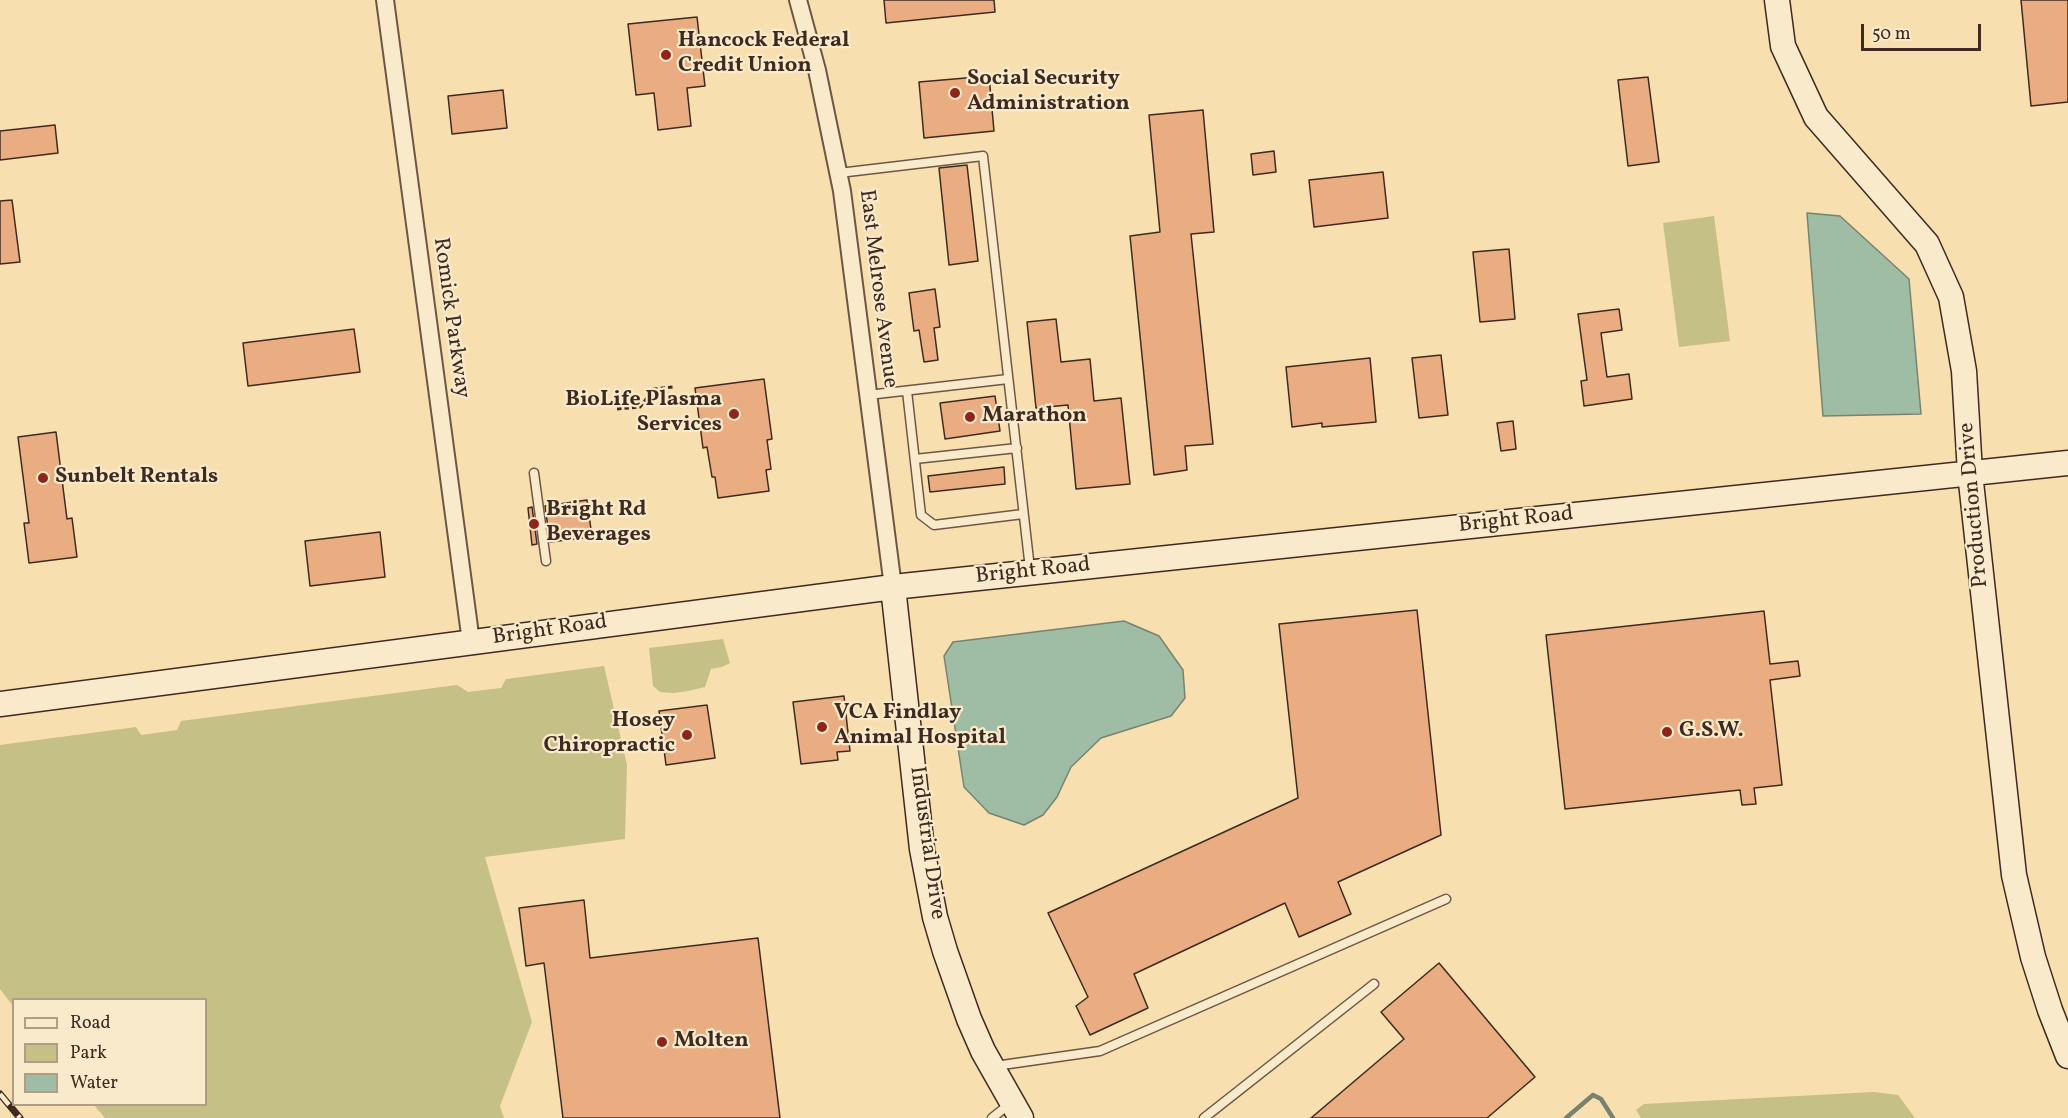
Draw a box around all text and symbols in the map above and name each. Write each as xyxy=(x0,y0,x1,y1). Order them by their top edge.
scale bar xyxy=(1864,12,1984,50)
text: 50 m xyxy=(1872,22,1911,47)
place label: Hancock Federal Credit Union xyxy=(678,29,850,80)
marker: Hancock Federal Credit Union xyxy=(659,48,673,62)
place label: Social Security Administration xyxy=(967,67,1130,118)
marker: Social Security Administration xyxy=(948,86,962,100)
street label: East Melrose Avenue xyxy=(852,188,902,390)
street label: Romick Parkway xyxy=(426,236,474,400)
place label: BioLife Plasma Services xyxy=(565,388,722,440)
place label: Marathon xyxy=(982,404,1087,430)
marker: BioLife Plasma Services xyxy=(727,407,741,421)
marker: Marathon xyxy=(963,410,977,424)
street label: Production Drive xyxy=(1955,421,1995,589)
place label: Sunbelt Rentals xyxy=(55,465,218,491)
marker: Sunbelt Rentals xyxy=(36,471,50,485)
place label: Bright Rd Beverages xyxy=(546,498,651,550)
street label: Bright Road xyxy=(1457,502,1575,540)
marker: Bright Rd Beverages xyxy=(527,517,541,531)
street label: Bright Road xyxy=(974,553,1092,591)
street label: Bright Road xyxy=(491,610,609,652)
place label: VCA Findlay Animal Hospital xyxy=(834,701,1006,752)
place label: Hosey Chiropractic xyxy=(544,709,675,760)
place label: G.S.W. xyxy=(1679,719,1744,745)
marker: VCA Findlay Animal Hospital xyxy=(815,720,829,734)
marker: G.S.W. xyxy=(1660,725,1674,739)
marker: Hosey Chiropractic xyxy=(680,728,694,742)
street label: Industrial Drive xyxy=(902,765,950,921)
legend xyxy=(12,998,207,1106)
text: Road xyxy=(70,1011,111,1036)
place label: Molten xyxy=(674,1029,749,1055)
marker: Molten xyxy=(655,1035,669,1049)
text: Park xyxy=(70,1041,107,1066)
text: Water xyxy=(70,1071,118,1096)

